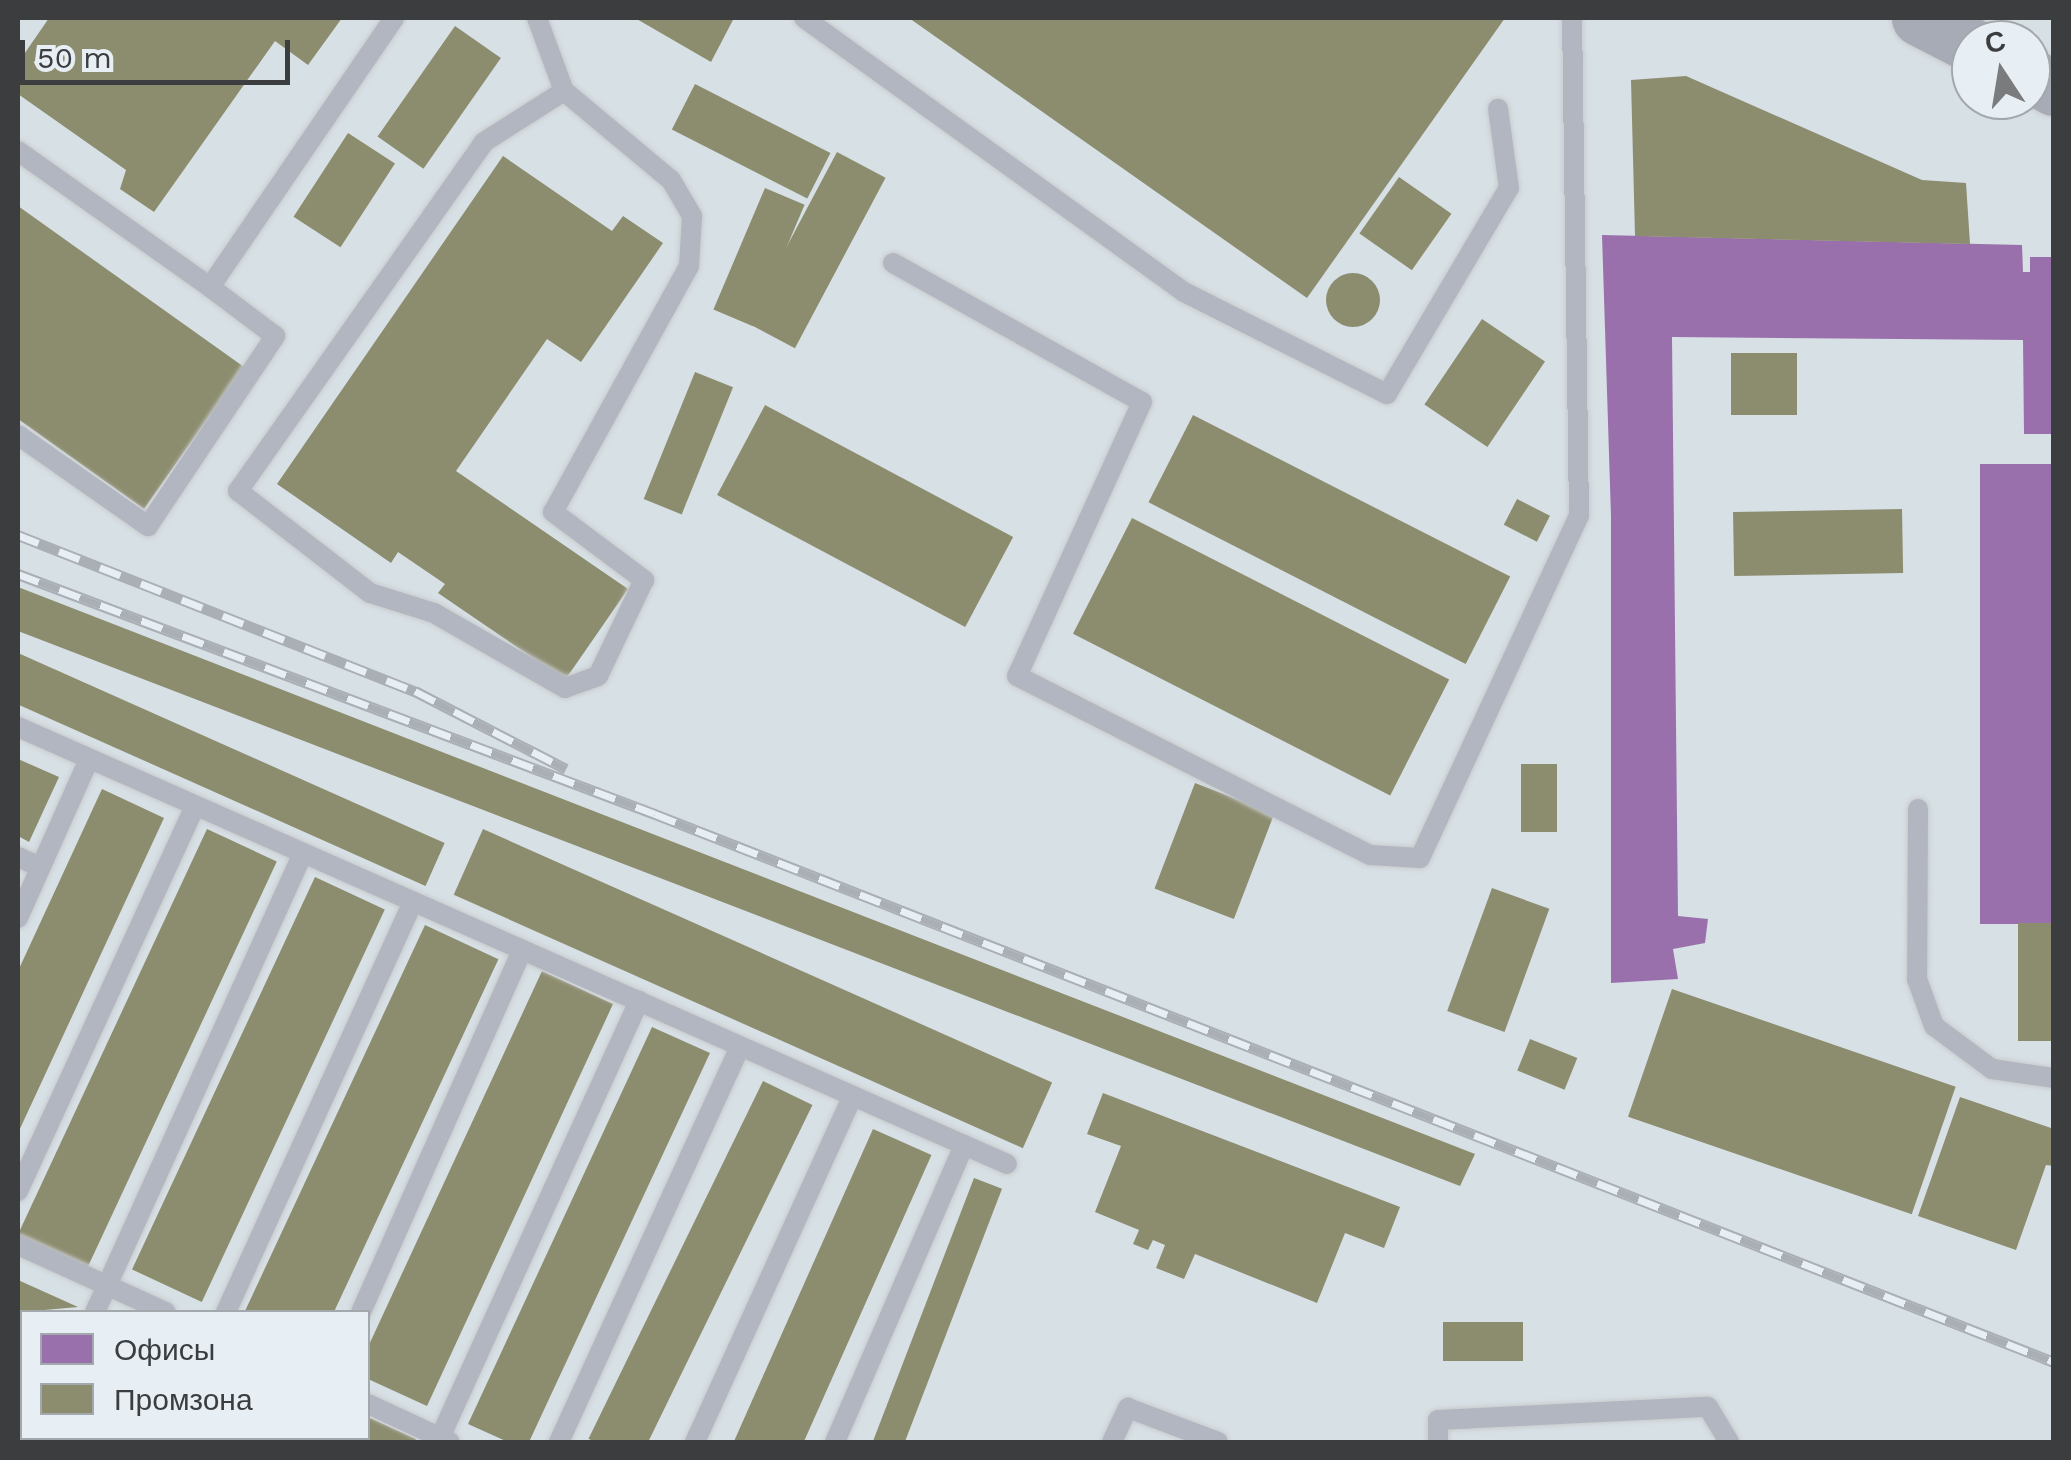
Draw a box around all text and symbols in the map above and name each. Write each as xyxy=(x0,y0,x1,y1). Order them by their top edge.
scale bar xyxy=(25,20,295,82)
north arrow xyxy=(1951,20,2051,120)
text: С xyxy=(1982,24,2008,60)
text: 50 m xyxy=(37,40,112,75)
legend xyxy=(20,1310,370,1440)
text: Офисы xyxy=(114,1332,215,1367)
text: Промзона xyxy=(114,1382,253,1417)

